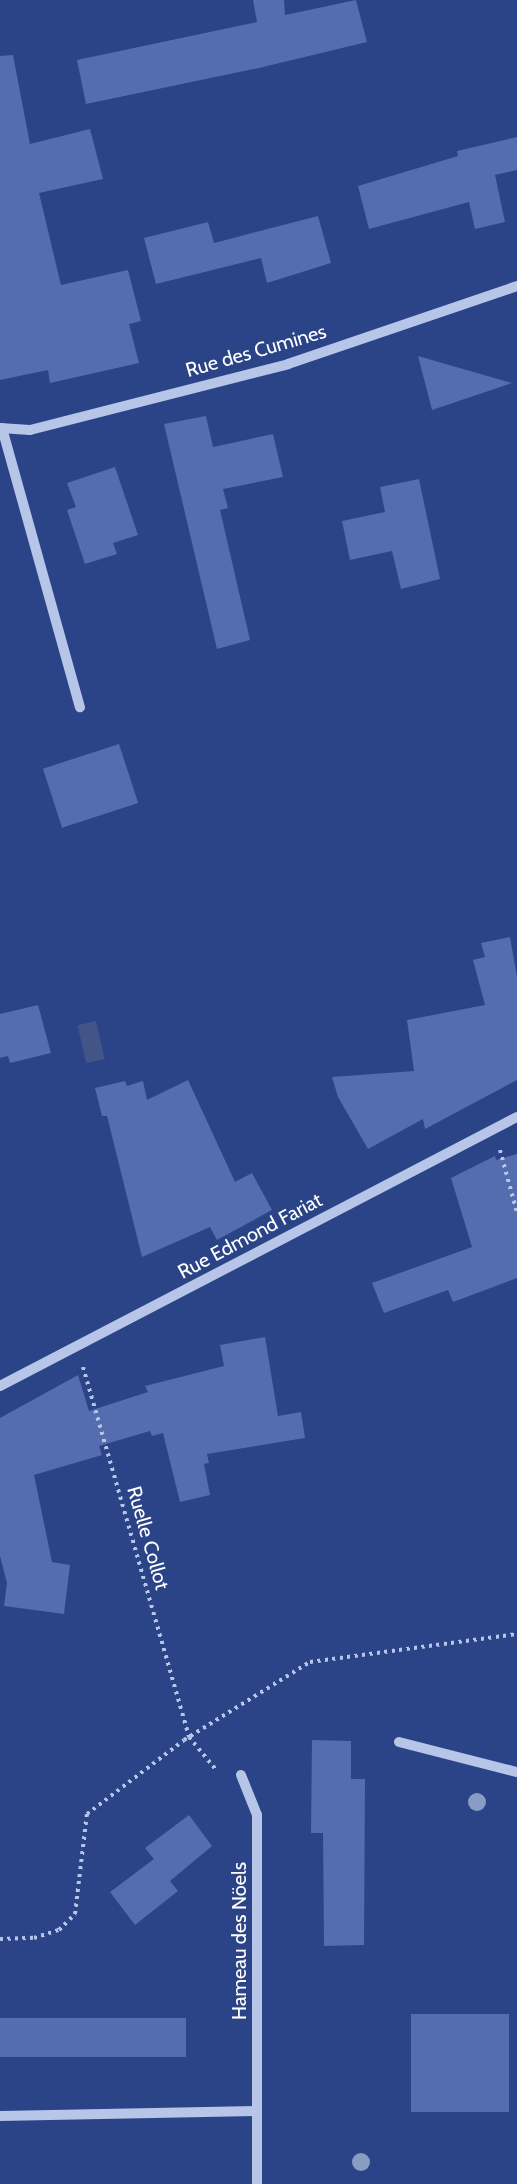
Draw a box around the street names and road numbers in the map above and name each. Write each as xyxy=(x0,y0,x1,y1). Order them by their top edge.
street label: Rue des Cumines xyxy=(183,319,329,383)
street label: Rue Edmond Fariat xyxy=(174,1188,326,1284)
street label: Ruelle Collot xyxy=(122,1483,174,1593)
street label: Hameau des Nöels xyxy=(227,1862,251,2020)

